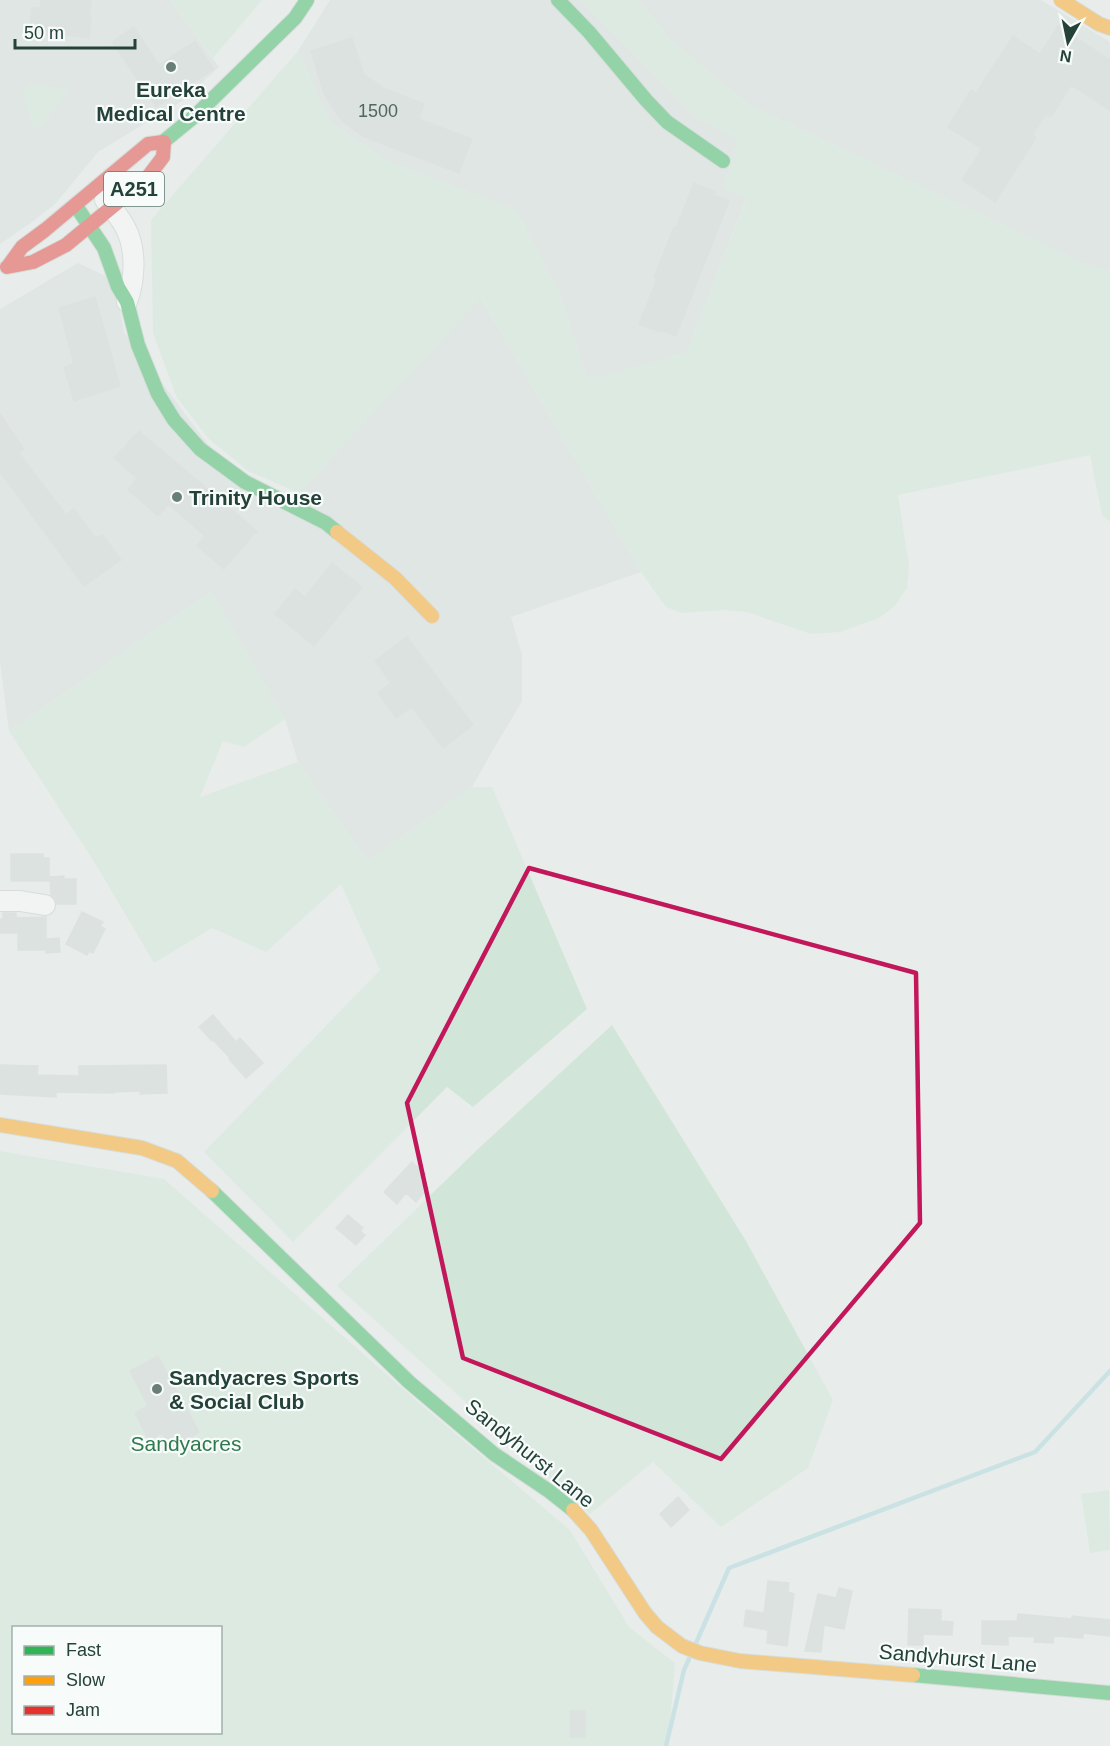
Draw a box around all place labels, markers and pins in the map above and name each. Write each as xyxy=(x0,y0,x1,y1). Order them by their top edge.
marker: Eureka Medical Centre xyxy=(164,60,178,74)
place label: Eureka Medical Centre xyxy=(96,78,246,125)
place label: Trinity House xyxy=(189,486,322,509)
marker: Trinity House xyxy=(170,490,184,504)
place label: Sandyacres Sports & Social Club xyxy=(169,1366,359,1413)
marker: Sandyacres Sports & Social Club xyxy=(150,1382,164,1396)

